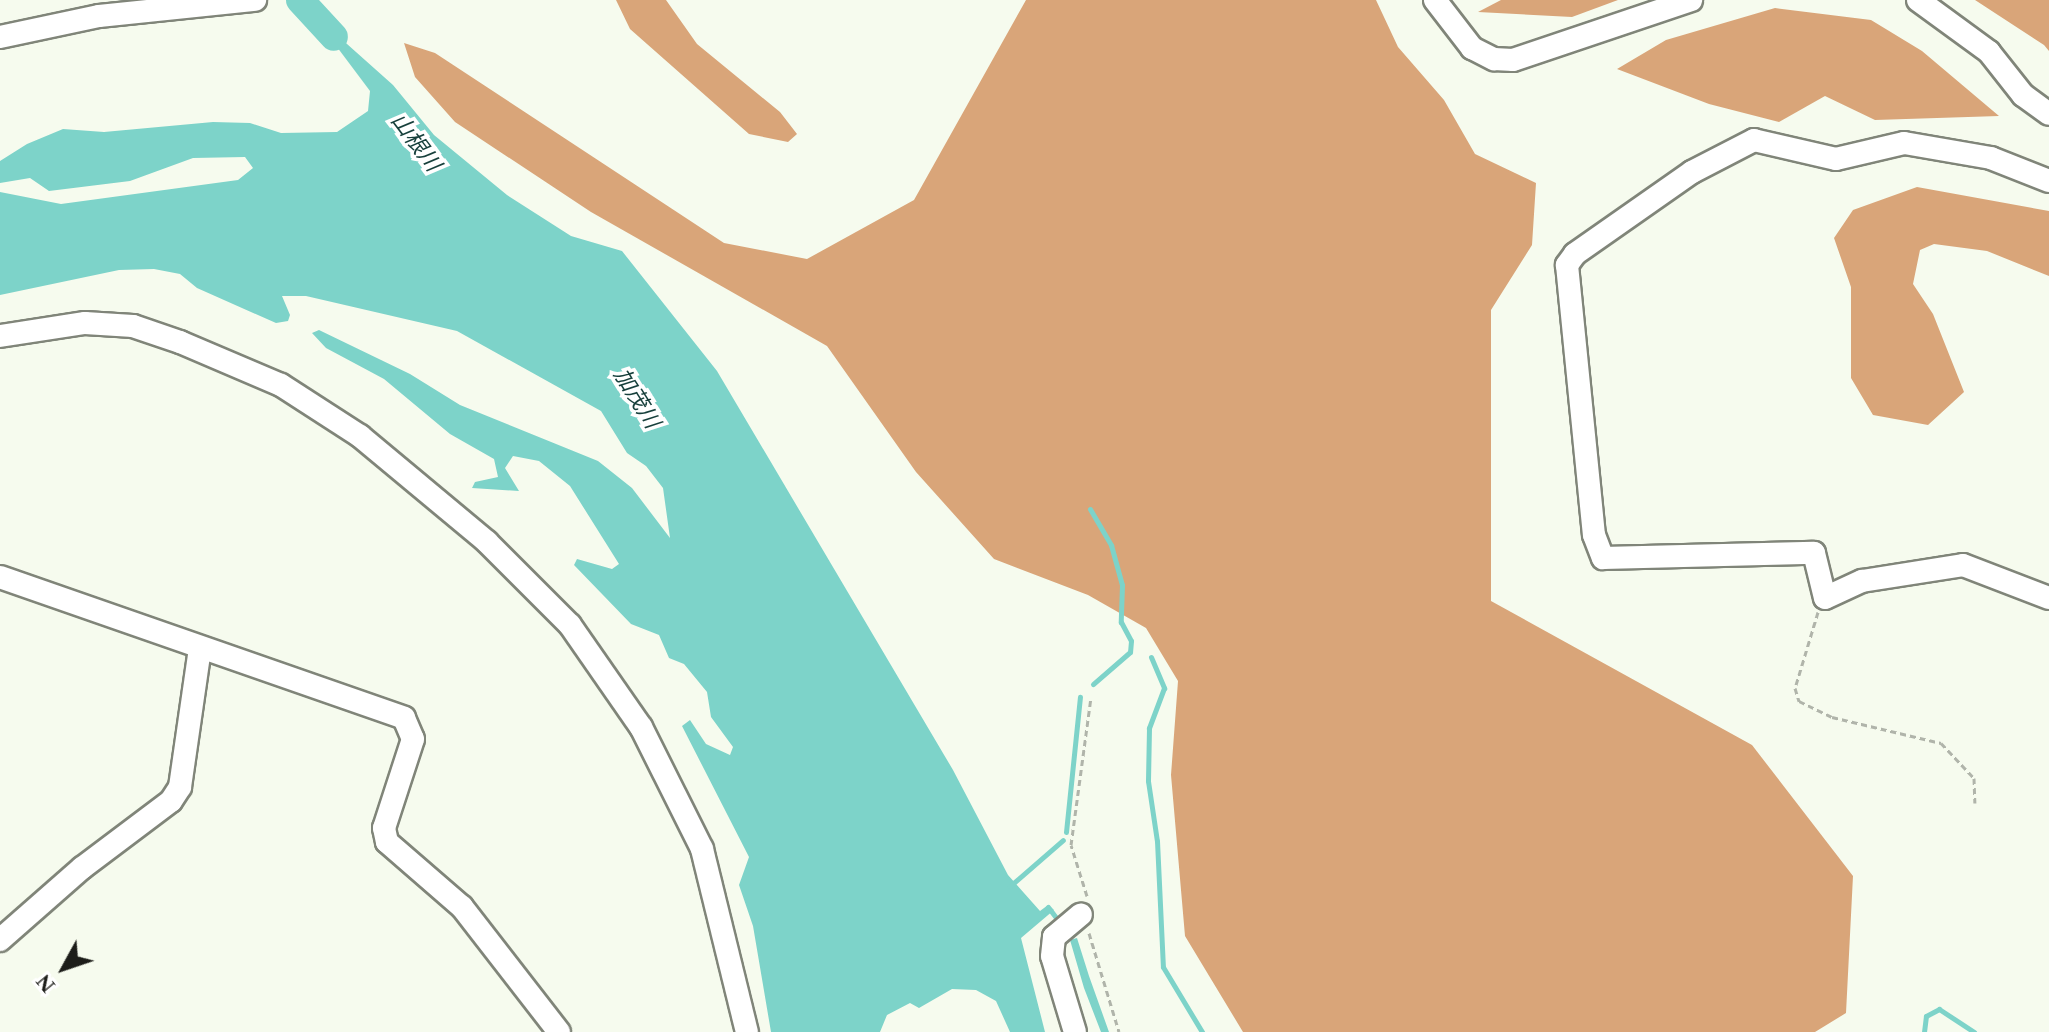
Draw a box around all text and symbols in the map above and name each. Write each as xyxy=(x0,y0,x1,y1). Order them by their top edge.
water label: 山根川 xyxy=(386,108,446,176)
water label: 加茂川 xyxy=(608,363,666,433)
north arrow xyxy=(24,928,104,1008)
text: N xyxy=(31,970,60,998)

